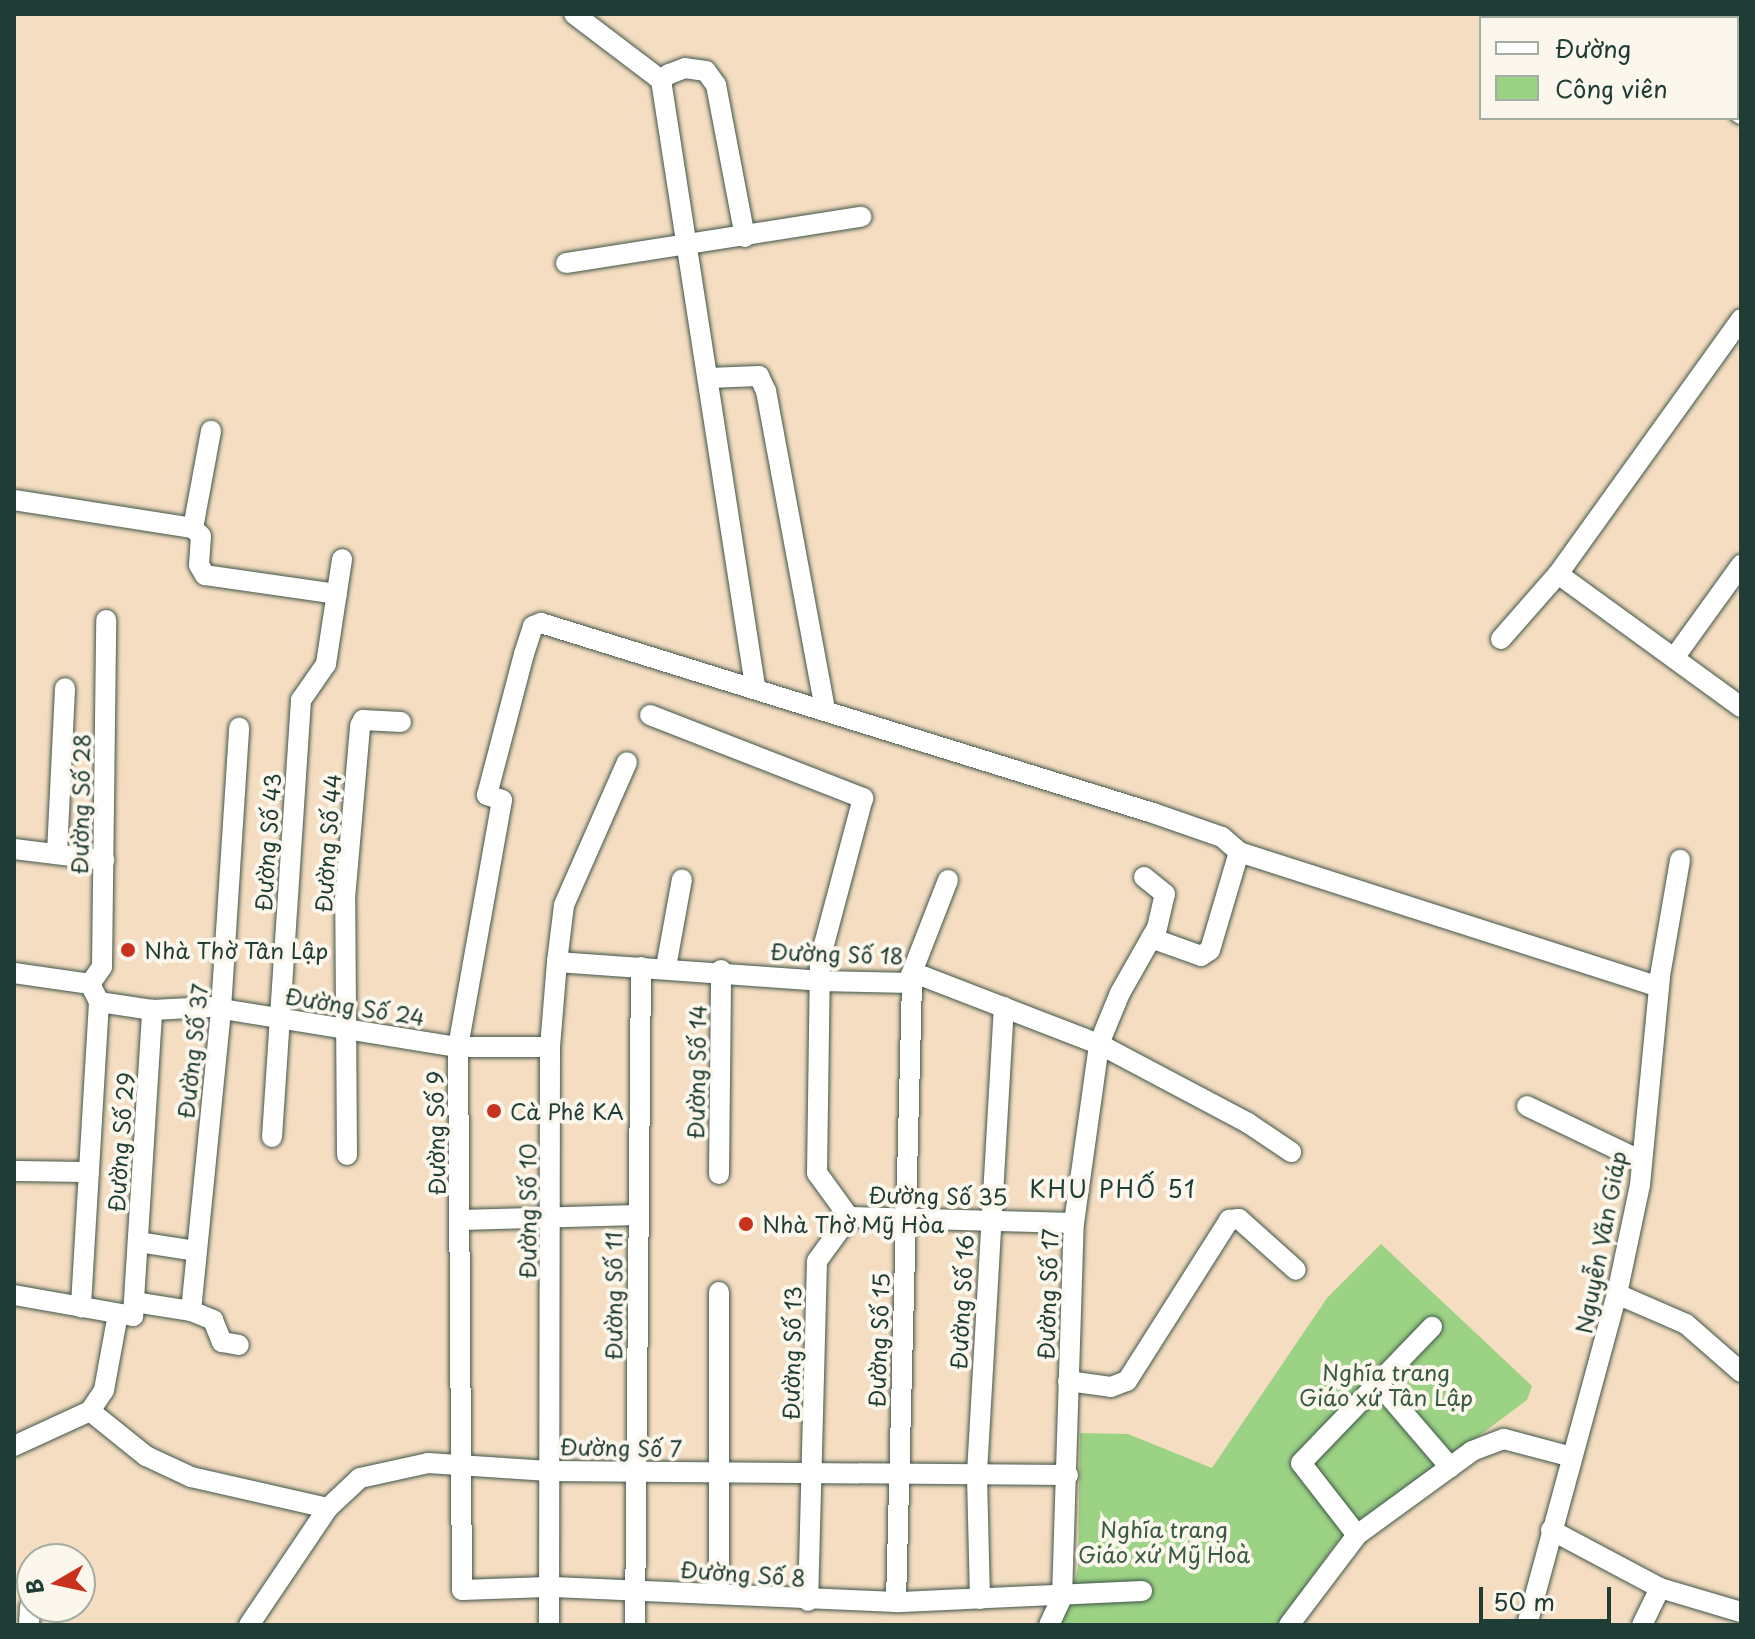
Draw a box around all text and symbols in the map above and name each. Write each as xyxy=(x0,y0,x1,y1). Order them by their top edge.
legend xyxy=(1479,16,1739,120)
text: Đường xyxy=(1555,30,1631,66)
text: Công viên xyxy=(1555,70,1668,106)
street label: Đường Số 28 xyxy=(66,734,94,874)
street label: Đường Số 43 xyxy=(249,772,285,912)
street label: Đường Số 44 xyxy=(309,773,345,913)
place label: Nhà Thờ Tân Lập xyxy=(144,937,327,963)
street label: Đường Số 18 xyxy=(770,937,904,969)
marker: Nhà Thờ Tân Lập xyxy=(119,941,137,959)
street label: Đường Số 37 xyxy=(172,982,212,1120)
street label: Đường Số 24 xyxy=(284,982,426,1030)
street label: Đường Số 14 xyxy=(682,1005,710,1139)
street label: Đường Số 9 xyxy=(421,1071,449,1195)
street label: Đường Số 29 xyxy=(102,1072,138,1212)
place label: Cà Phê KA xyxy=(510,1098,624,1124)
marker: Cà Phê KA xyxy=(485,1102,503,1120)
street label: Đường Số 10 xyxy=(514,1143,540,1279)
street label: Nguyễn Văn Giáp xyxy=(1569,1148,1631,1336)
district label: KHU PHỐ 51 xyxy=(1029,1175,1197,1203)
street label: Đường Số 35 xyxy=(869,1181,1007,1209)
place label: Nhà Thờ Mỹ Hòa xyxy=(762,1211,943,1237)
marker: Nhà Thờ Mỹ Hòa xyxy=(737,1215,755,1233)
street label: Đường Số 17 xyxy=(1032,1228,1062,1360)
street label: Đường Số 11 xyxy=(600,1232,626,1360)
street label: Đường Số 16 xyxy=(944,1234,978,1370)
street label: Đường Số 15 xyxy=(862,1273,894,1407)
street label: Đường Số 13 xyxy=(777,1286,805,1420)
park label: Nghĩa trang Giáo xứ Tân Lập xyxy=(1299,1358,1473,1410)
street label: Đường Số 7 xyxy=(560,1433,682,1461)
park label: Nghĩa trang Giáo xứ Mỹ Hoà xyxy=(1077,1515,1251,1566)
north arrow xyxy=(16,1543,96,1623)
street label: Đường Số 8 xyxy=(680,1556,806,1590)
scale bar xyxy=(1483,1571,1615,1621)
text: B xyxy=(16,1576,51,1597)
text: 50 m xyxy=(1493,1583,1555,1619)

